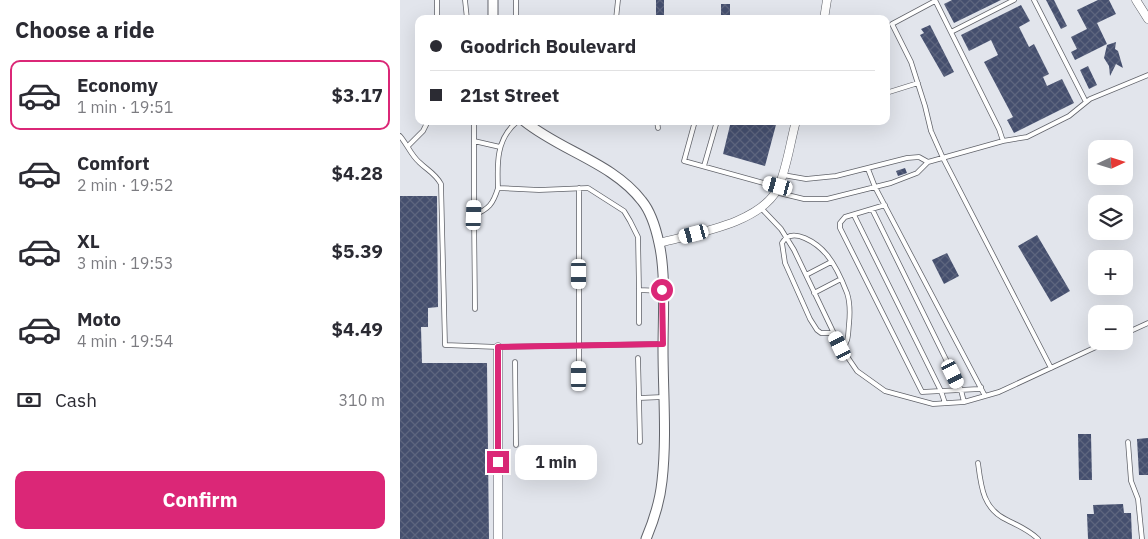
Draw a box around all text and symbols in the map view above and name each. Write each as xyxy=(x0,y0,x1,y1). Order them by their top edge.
text: Choose a ride xyxy=(15,15,155,44)
text: Goodrich Boulevard xyxy=(460,34,636,58)
icon: car xyxy=(17,73,62,118)
text: Economy xyxy=(77,73,158,97)
text: $3.17 xyxy=(331,83,383,107)
text: 21st Street xyxy=(460,83,559,107)
text: 1 min · 19:51 xyxy=(77,97,173,117)
north arrow xyxy=(1088,140,1132,185)
map controls xyxy=(1088,140,1133,350)
icon: car xyxy=(17,151,62,196)
text: Comfort xyxy=(77,151,150,175)
text: $4.28 xyxy=(331,161,383,185)
text: 2 min · 19:52 xyxy=(77,175,173,195)
car xyxy=(761,175,794,197)
button: layers xyxy=(1088,195,1133,240)
car xyxy=(465,200,482,230)
car xyxy=(677,223,710,245)
icon: car xyxy=(17,229,62,274)
text: XL xyxy=(77,229,100,253)
text: $5.39 xyxy=(331,239,383,263)
button: + xyxy=(1088,250,1133,295)
text: 3 min · 19:53 xyxy=(77,253,173,273)
car xyxy=(571,259,586,289)
route start xyxy=(651,279,673,301)
button: − xyxy=(1088,305,1133,350)
icon: car xyxy=(17,307,62,352)
text: Moto xyxy=(77,307,121,331)
text: $4.49 xyxy=(331,317,383,341)
car xyxy=(826,329,853,363)
text: 4 min · 19:54 xyxy=(77,331,173,351)
car xyxy=(939,357,966,391)
car xyxy=(571,361,586,391)
icon: cash xyxy=(15,386,43,414)
text: Cash xyxy=(55,388,97,412)
text: 310 m xyxy=(338,390,385,410)
callout: 1 min xyxy=(516,444,598,480)
route end xyxy=(487,451,509,473)
text: 1 min xyxy=(535,452,577,472)
button: Confirm xyxy=(15,471,385,529)

